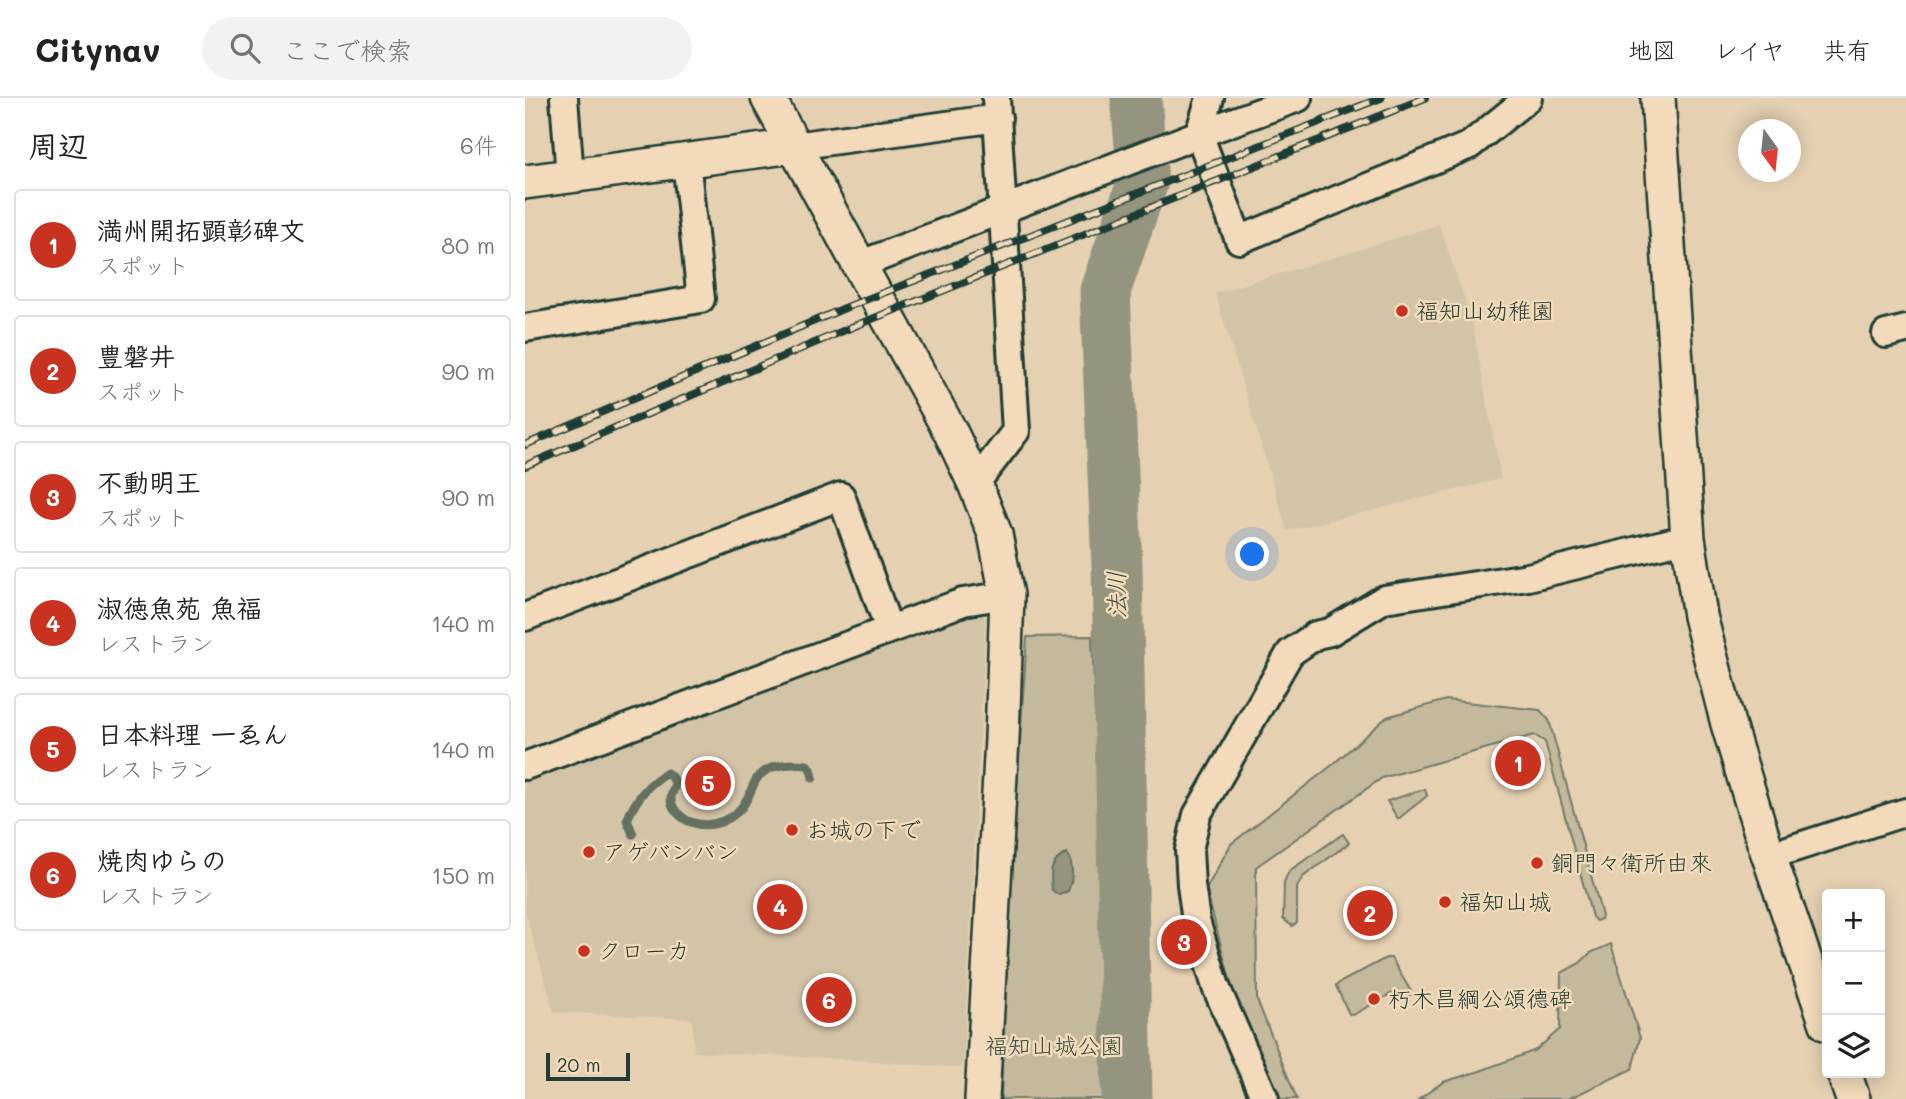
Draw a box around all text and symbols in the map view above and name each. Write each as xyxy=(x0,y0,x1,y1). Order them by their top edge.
search box xyxy=(202,17,692,80)
text: Citynav xyxy=(35,27,160,70)
icon: search xyxy=(226,29,264,67)
text: ここで検索 xyxy=(282,33,412,67)
text: 地図 xyxy=(1628,34,1676,65)
text: レイヤ xyxy=(1714,34,1785,65)
text: 共有 xyxy=(1823,34,1871,65)
north arrow xyxy=(1738,119,1801,182)
text: 周辺 xyxy=(28,125,88,165)
text: 6件 xyxy=(460,130,497,160)
text: 満州開拓顕彰碑文 xyxy=(97,213,305,247)
text: 1 xyxy=(48,230,58,260)
text: 80 m xyxy=(441,230,495,260)
text: スポット xyxy=(97,250,189,280)
place label: 福知山幼稚園 xyxy=(1416,295,1554,325)
marker: 福知山幼稚園 xyxy=(1394,303,1410,319)
text: 豊磐井 xyxy=(97,339,175,373)
text: 2 xyxy=(47,356,59,386)
text: 90 m xyxy=(442,356,495,386)
text: スポット xyxy=(97,376,189,406)
text: 不動明王 xyxy=(97,465,201,499)
text: 3 xyxy=(46,482,60,512)
text: 90 m xyxy=(442,482,495,512)
text: スポット xyxy=(97,502,189,532)
your location xyxy=(1235,537,1269,571)
water label: 法川 xyxy=(1100,571,1131,619)
text: 淑徳魚苑 魚福 xyxy=(97,591,262,625)
text: 4 xyxy=(46,608,60,638)
text: 140 m xyxy=(431,608,495,638)
text: レストラン xyxy=(97,628,214,658)
text: 日本料理 一ゑん xyxy=(97,717,288,751)
text: 5 xyxy=(46,734,60,764)
text: 140 m xyxy=(431,734,495,764)
pin: 1 xyxy=(1495,737,1541,789)
text: レストラン xyxy=(97,754,214,784)
pin: 5 xyxy=(685,757,731,809)
place label: お城の下で xyxy=(806,814,921,844)
marker: お城の下で xyxy=(784,822,800,838)
place label: アゲバンバン xyxy=(603,836,739,866)
text: 焼肉ゆらの xyxy=(97,843,227,877)
marker: アゲバンバン xyxy=(581,844,597,860)
place label: 銅門々衛所由來 xyxy=(1551,847,1712,877)
marker: 銅門々衛所由來 xyxy=(1529,855,1545,871)
text: 6 xyxy=(46,860,60,890)
text: 150 m xyxy=(431,860,495,890)
text: レストラン xyxy=(97,880,214,910)
pin: 4 xyxy=(757,881,803,933)
place label: 福知山城 xyxy=(1459,886,1551,916)
pin: 2 xyxy=(1347,887,1393,939)
map controls xyxy=(1822,889,1885,1078)
button: + xyxy=(1822,889,1885,952)
marker: 福知山城 xyxy=(1437,894,1453,910)
pin: 3 xyxy=(1161,916,1207,968)
place label: クローカ xyxy=(598,935,690,965)
marker: クローカ xyxy=(576,943,592,959)
button: − xyxy=(1822,952,1885,1015)
pin: 6 xyxy=(806,974,852,1026)
place label: 朽木昌綱公頌德碑 xyxy=(1388,983,1572,1013)
marker: 朽木昌綱公頌德碑 xyxy=(1366,991,1382,1007)
button: layers xyxy=(1822,1015,1885,1078)
park label: 福知山城公園 xyxy=(985,1030,1123,1060)
scale bar xyxy=(546,1050,630,1082)
text: 20 m xyxy=(557,1052,601,1077)

